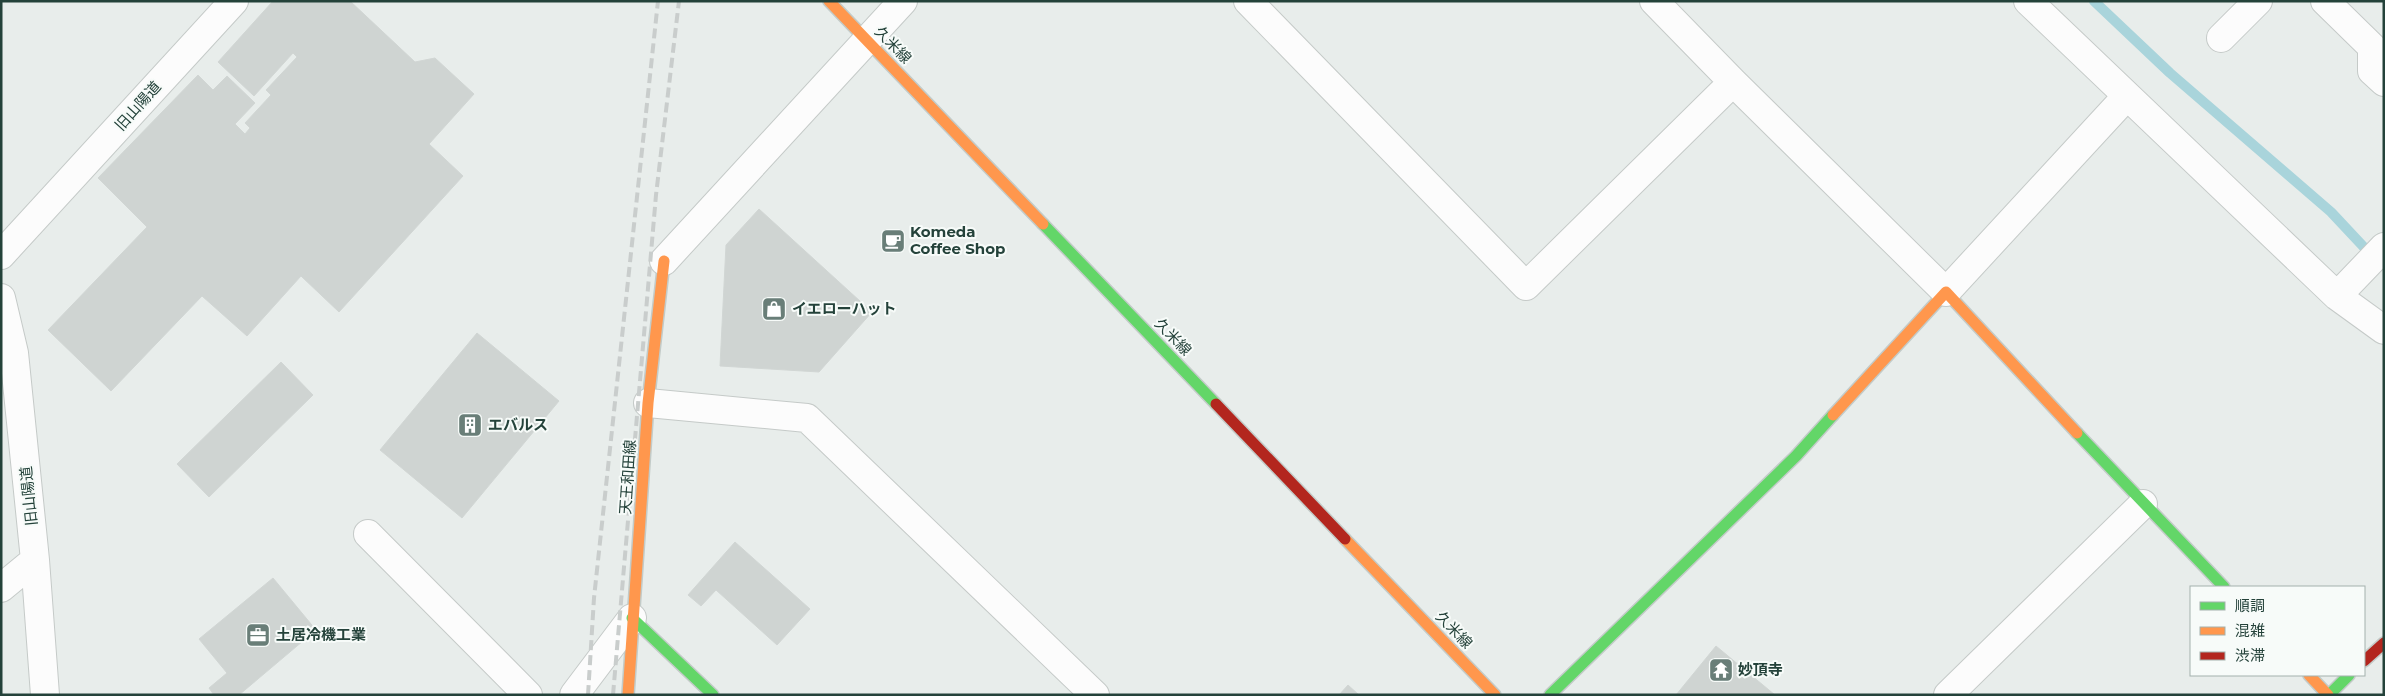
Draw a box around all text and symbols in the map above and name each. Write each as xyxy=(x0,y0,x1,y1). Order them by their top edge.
street label: 久米線 xyxy=(871,22,916,67)
street label: 旧山陽道 xyxy=(110,77,165,134)
place label: Komeda Coffee Shop xyxy=(910,222,1005,258)
cafe icon: Komeda Coffee Shop xyxy=(880,228,906,254)
shop icon: イエローハット xyxy=(761,296,787,322)
place label: イエローハット xyxy=(792,299,897,318)
street label: 久米線 xyxy=(1151,314,1196,359)
building icon: エバルス xyxy=(457,412,483,438)
place label: エバルス xyxy=(488,415,548,434)
street label: 天王和田線 xyxy=(615,439,640,515)
street label: 旧山陽道 xyxy=(16,465,41,527)
legend xyxy=(2190,586,2365,676)
text: 順調 xyxy=(2235,596,2265,615)
street label: 久米線 xyxy=(1432,607,1477,652)
text: 混雑 xyxy=(2235,621,2265,640)
office icon: 土居冷機工業 xyxy=(245,622,271,648)
place label: 土居冷機工業 xyxy=(276,625,366,644)
text: 渋滞 xyxy=(2235,646,2265,665)
temple icon: 妙頂寺 xyxy=(1708,657,1734,683)
place label: 妙頂寺 xyxy=(1738,660,1783,679)

